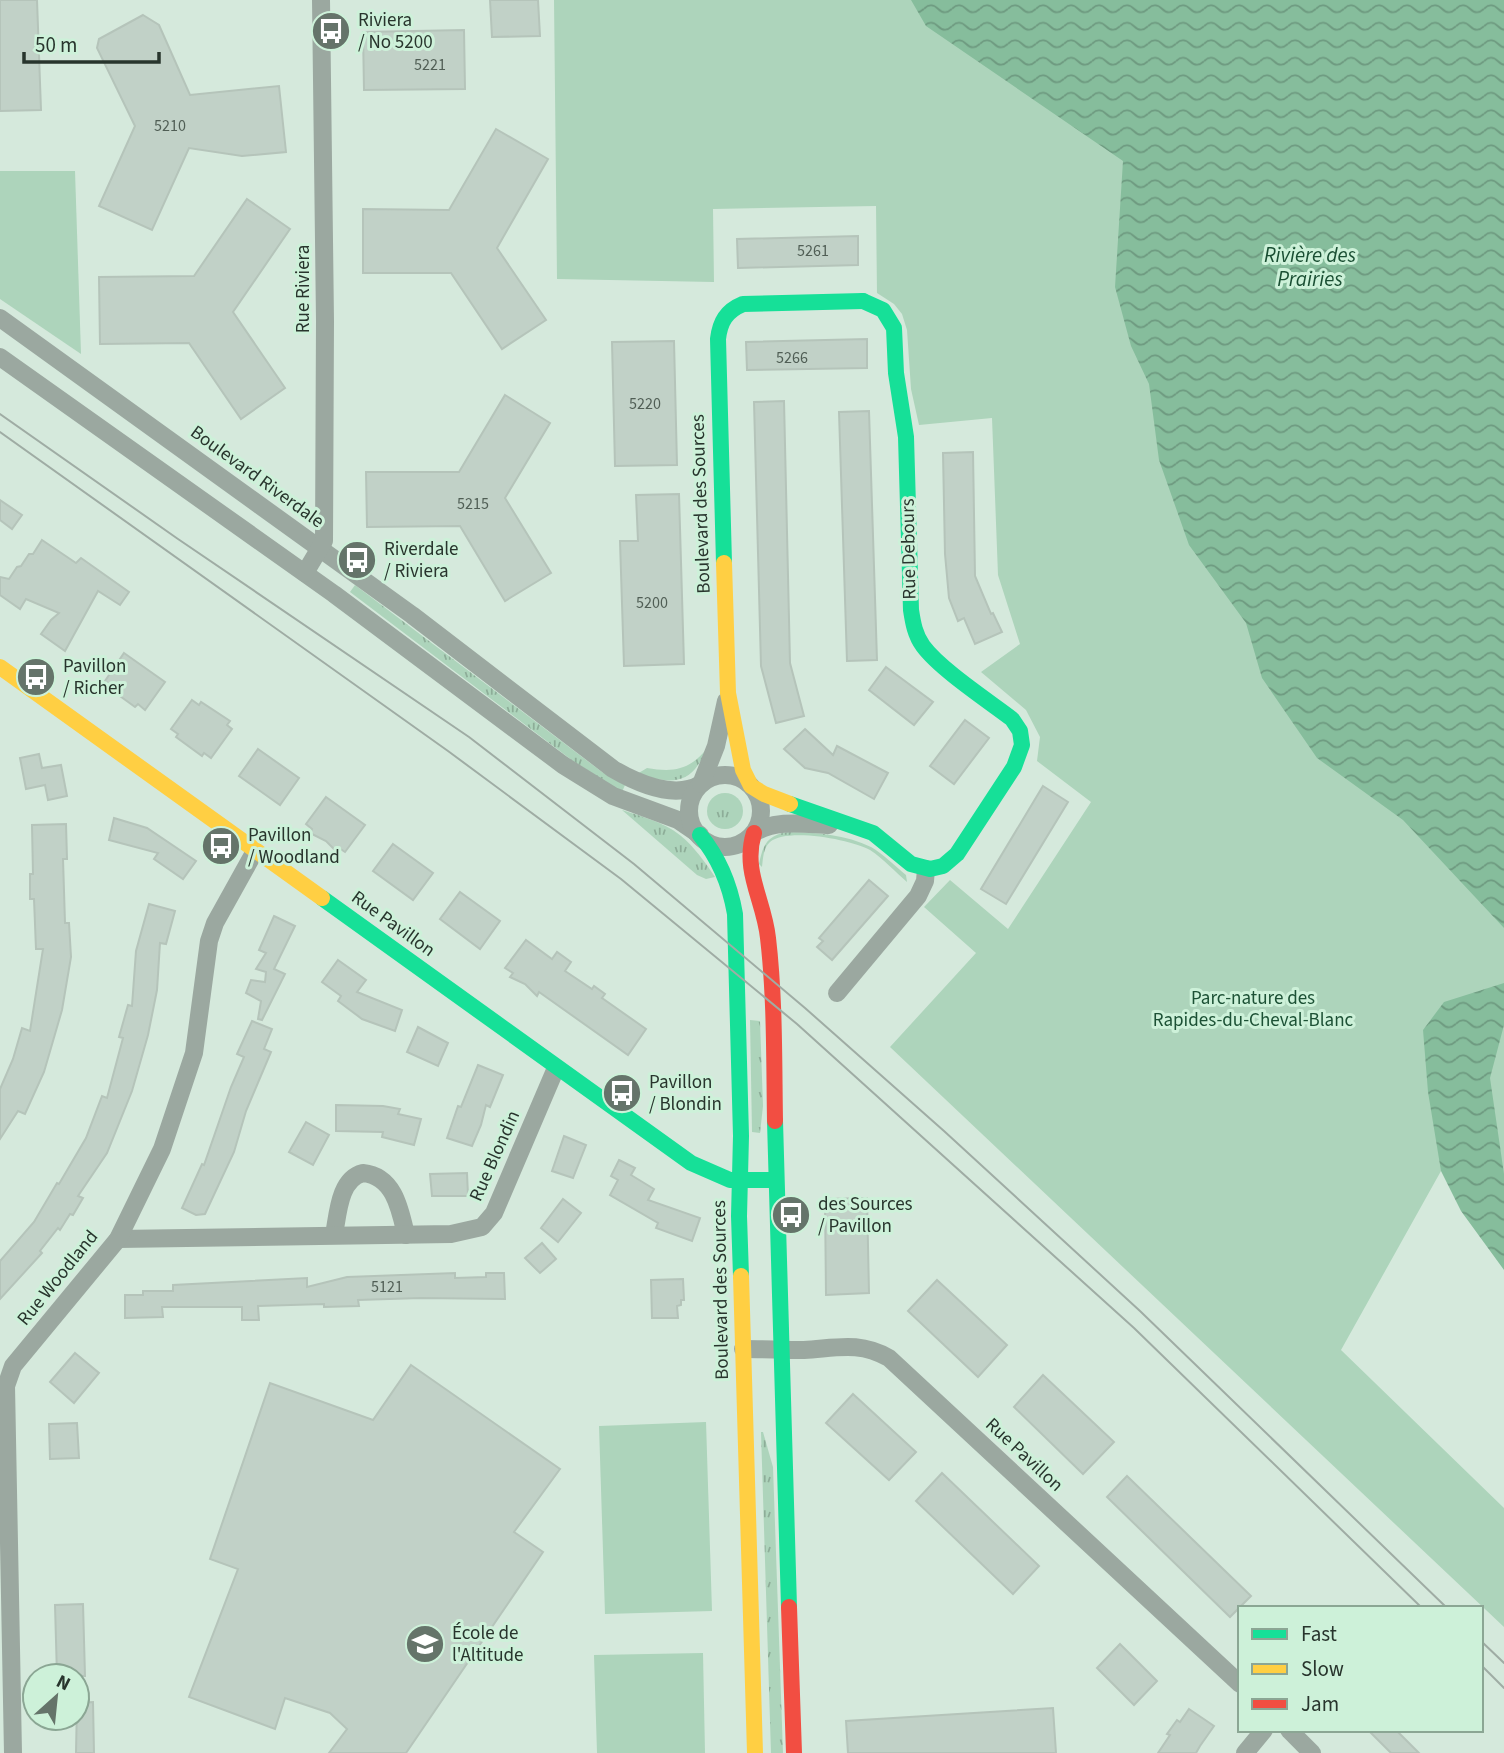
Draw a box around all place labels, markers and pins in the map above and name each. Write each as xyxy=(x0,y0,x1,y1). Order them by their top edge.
place label: Riviera / No 5200 xyxy=(358,7,433,56)
bus stop icon: Riviera / No 5200 xyxy=(310,10,352,52)
place label: Riverdale / Riviera xyxy=(384,536,459,585)
bus stop icon: Riverdale / Riviera xyxy=(336,539,378,581)
place label: Pavillon / Richer xyxy=(63,653,126,702)
bus stop icon: Pavillon / Richer xyxy=(15,656,57,698)
place label: Pavillon / Woodland xyxy=(248,822,340,871)
bus stop icon: Pavillon / Woodland xyxy=(200,825,242,867)
place label: Pavillon / Blondin xyxy=(649,1069,722,1118)
bus stop icon: Pavillon / Blondin xyxy=(601,1072,643,1114)
place label: des Sources / Pavillon xyxy=(818,1191,913,1240)
bus stop icon: des Sources / Pavillon xyxy=(770,1194,812,1236)
place label: École de l'Altitude xyxy=(452,1620,524,1669)
school or university icon: École de l'Altitude xyxy=(404,1623,446,1665)

